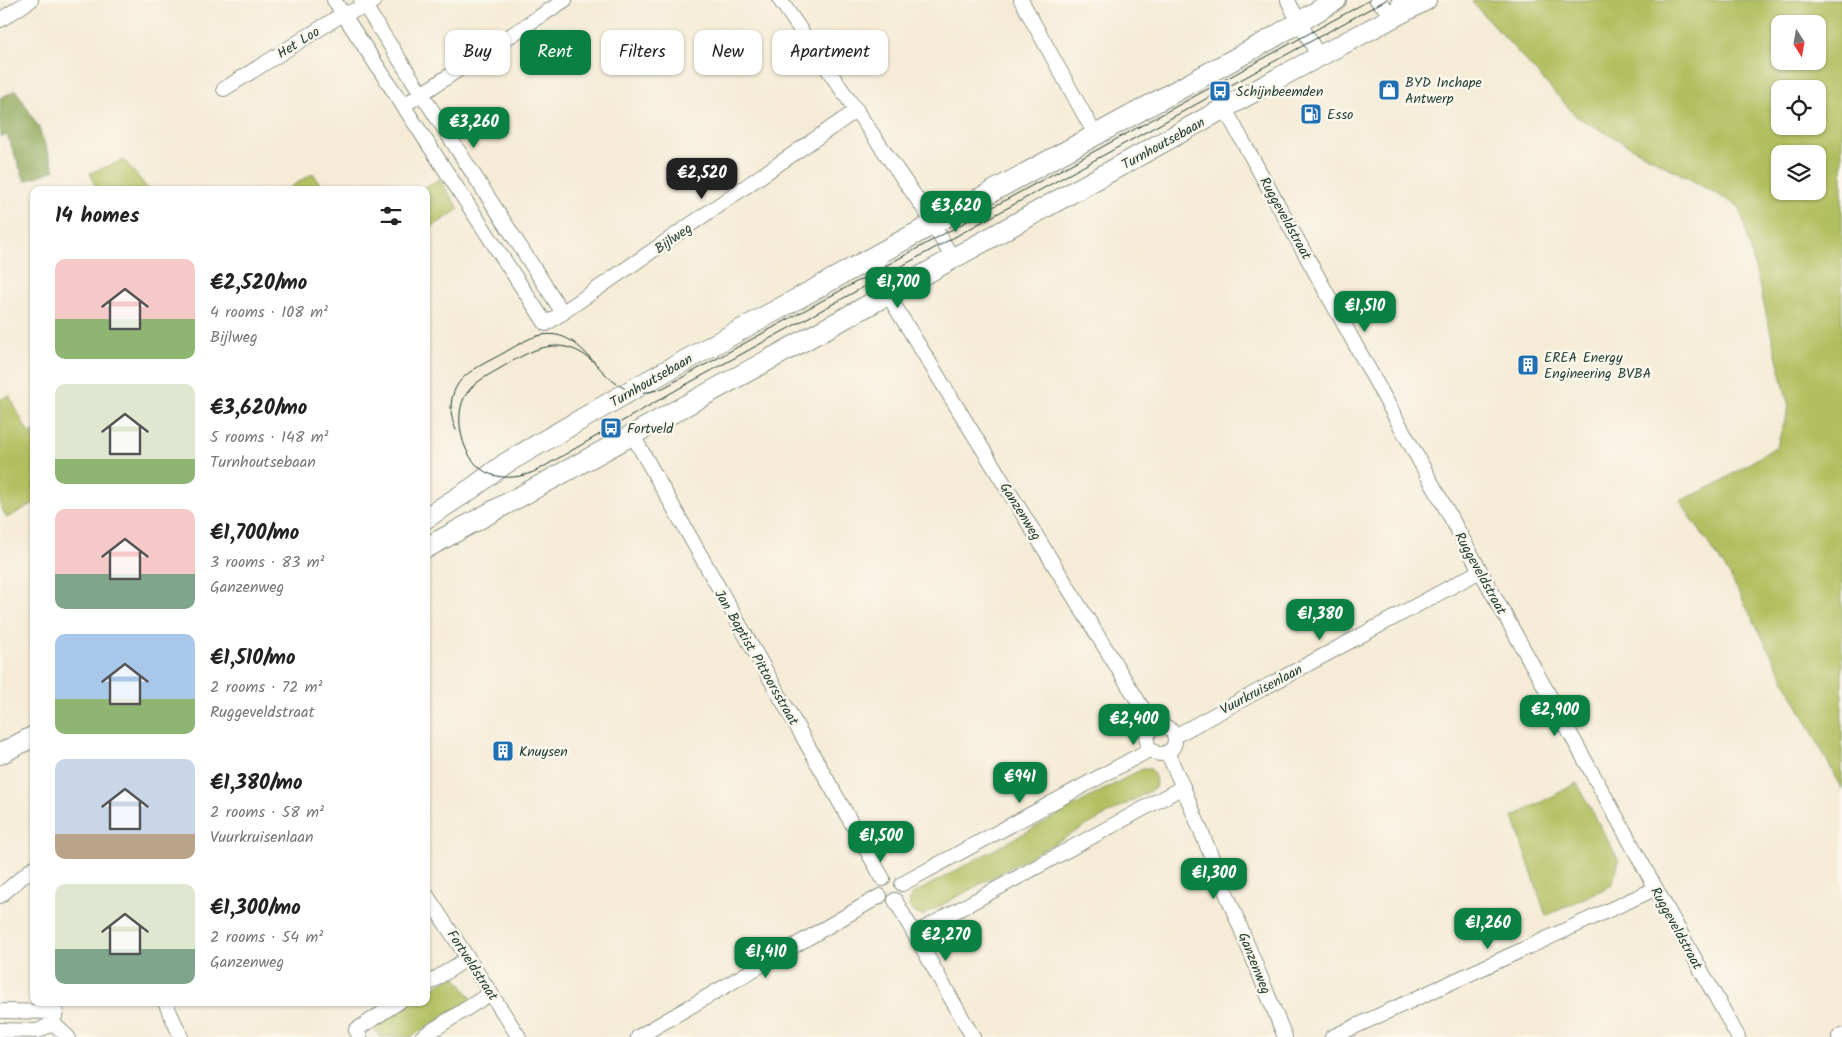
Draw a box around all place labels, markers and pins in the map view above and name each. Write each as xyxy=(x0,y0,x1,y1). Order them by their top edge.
place label: BYD Inchape Antwerp xyxy=(1405,72,1482,110)
shop icon: BYD Inchape Antwerp xyxy=(1377,78,1401,102)
bus stop icon: Schijnbeemden xyxy=(1208,79,1232,103)
place label: Schijnbeemden xyxy=(1236,81,1323,103)
fuel station icon: Esso xyxy=(1299,102,1323,126)
place label: Esso xyxy=(1327,104,1353,126)
pin: €3,260 xyxy=(433,106,515,149)
pin: €2,520 xyxy=(661,158,743,200)
pin: €3,620 xyxy=(915,190,997,233)
pin: €1,700 xyxy=(857,266,939,309)
pin: €1,510 xyxy=(1324,290,1406,333)
place label: EREA Energy Engineering BVBA xyxy=(1544,347,1651,385)
building icon: EREA Energy Engineering BVBA xyxy=(1516,353,1540,377)
bus stop icon: Fortveld xyxy=(599,416,623,440)
place label: Fortveld xyxy=(627,418,674,440)
pin: €1,380 xyxy=(1279,598,1361,641)
pin: €2,900 xyxy=(1514,694,1596,737)
pin: €2,400 xyxy=(1093,704,1175,746)
building icon: Knuysen xyxy=(491,739,515,763)
place label: Knuysen xyxy=(519,741,568,763)
pin: €941 xyxy=(990,762,1050,804)
pin: €1,500 xyxy=(840,820,922,863)
pin: €1,300 xyxy=(1173,858,1255,900)
pin: €1,260 xyxy=(1447,908,1529,950)
pin: €2,270 xyxy=(905,920,987,962)
pin: €1,410 xyxy=(725,936,807,979)

